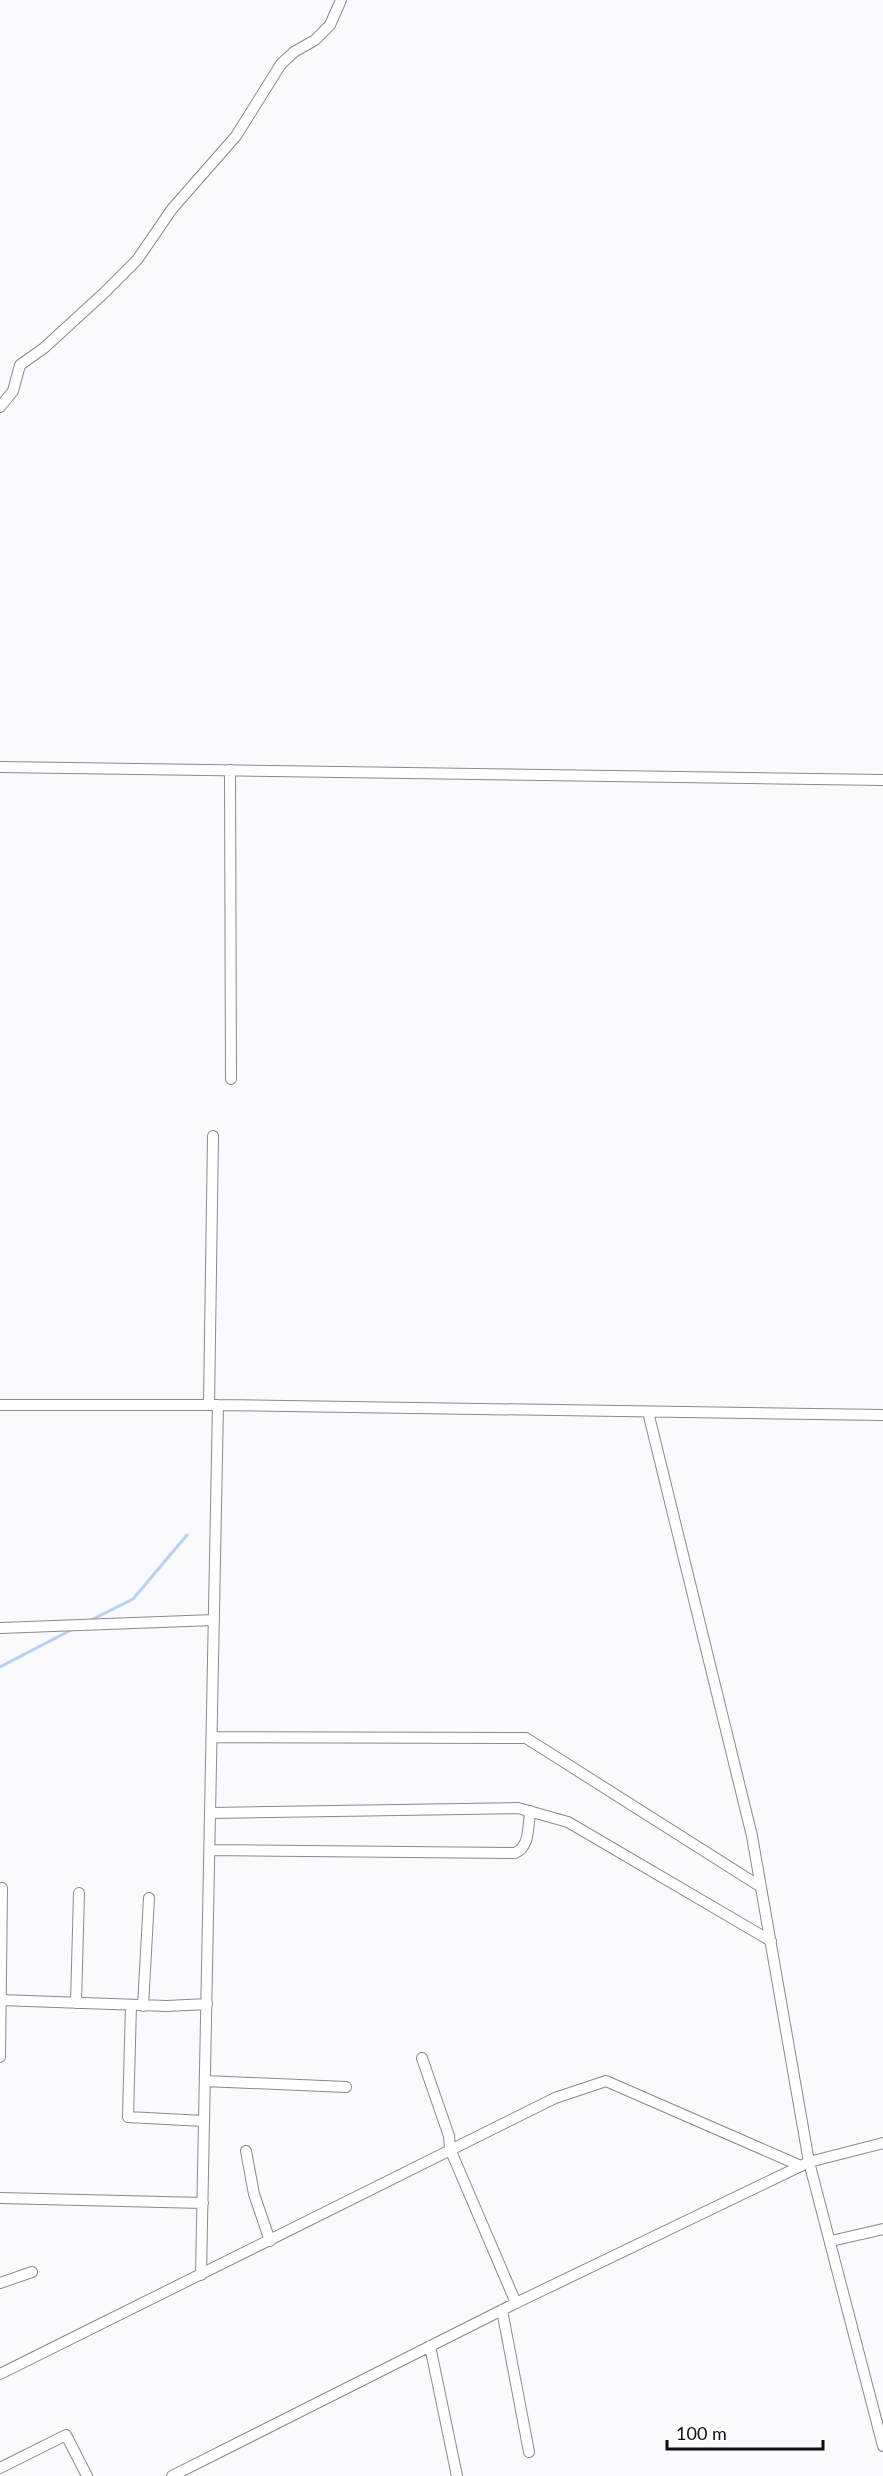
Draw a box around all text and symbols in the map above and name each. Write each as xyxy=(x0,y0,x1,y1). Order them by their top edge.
scale bar xyxy=(667,2413,823,2451)
text: 100 m xyxy=(676,2422,727,2444)

